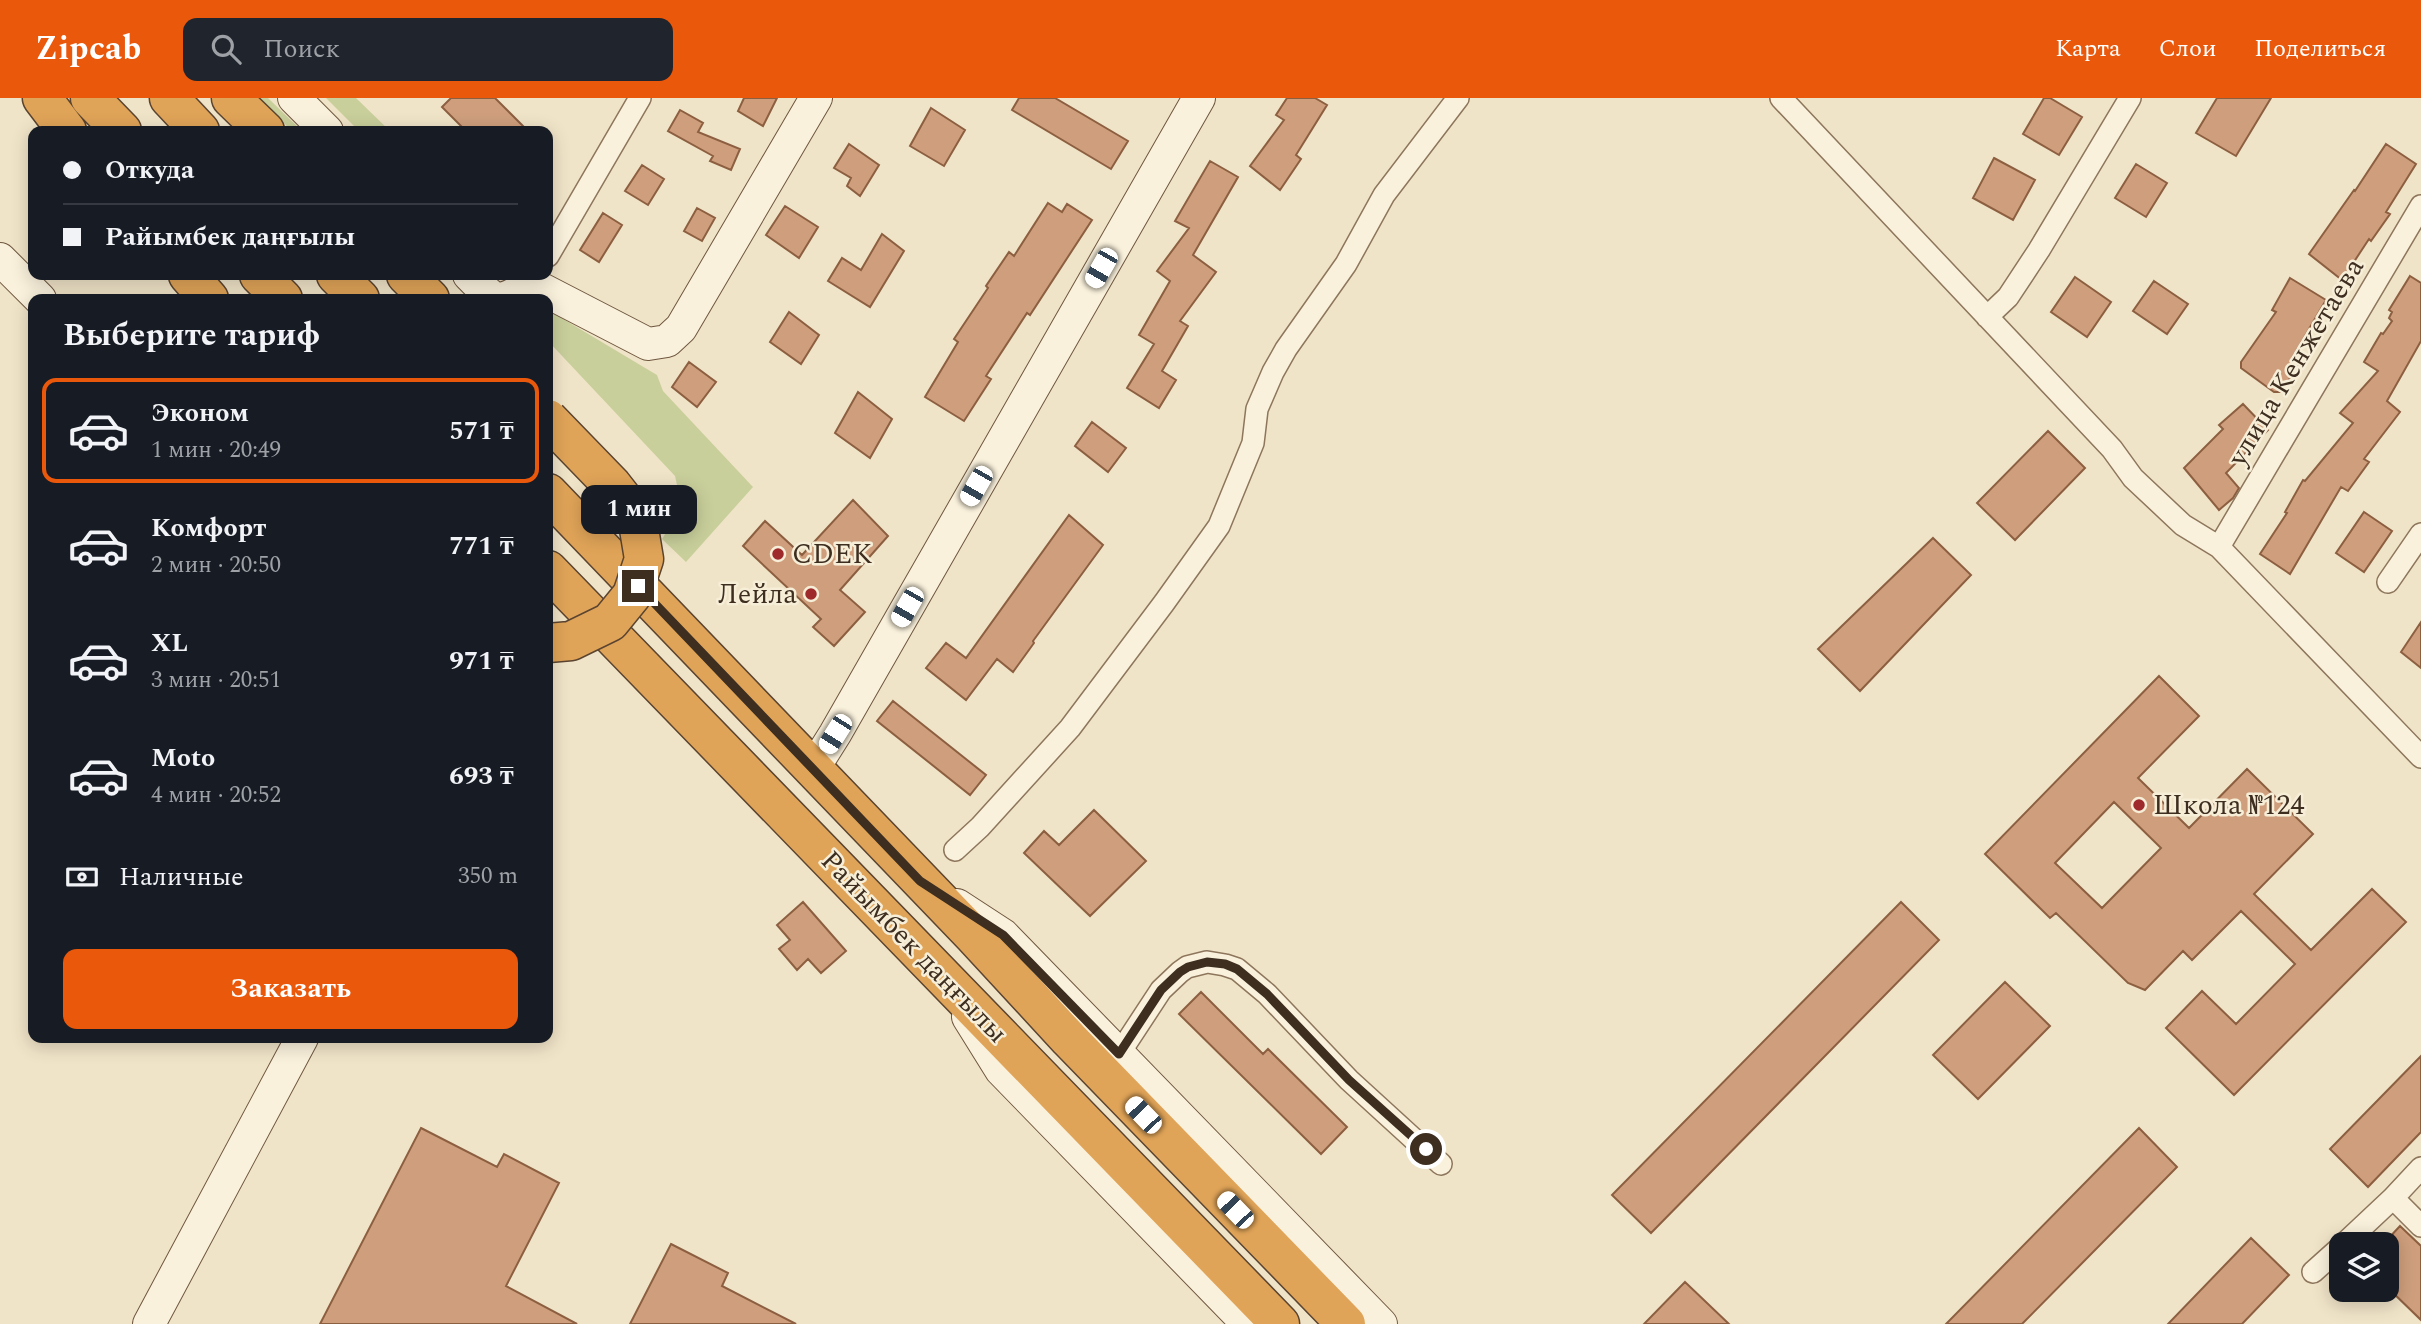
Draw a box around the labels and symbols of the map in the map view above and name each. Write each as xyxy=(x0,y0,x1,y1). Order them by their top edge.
car xyxy=(1082,245,1121,291)
street label: улица Кенжетаева xyxy=(2216,249,2375,475)
car xyxy=(957,463,996,509)
callout: 1 мин xyxy=(580,484,696,533)
place label: CDEK xyxy=(792,533,872,576)
marker: CDEK xyxy=(770,546,786,562)
route end xyxy=(622,570,654,602)
place label: Лейла xyxy=(718,573,797,616)
car xyxy=(888,584,927,630)
marker: Лейла xyxy=(803,586,819,602)
car xyxy=(815,711,856,757)
place label: Школа №124 xyxy=(2153,784,2305,827)
marker: Школа №124 xyxy=(2131,797,2147,813)
street label: Райымбек даңғылы xyxy=(810,841,1018,1053)
car xyxy=(1121,1093,1166,1137)
route start xyxy=(1410,1133,1442,1165)
car xyxy=(1213,1188,1258,1232)

